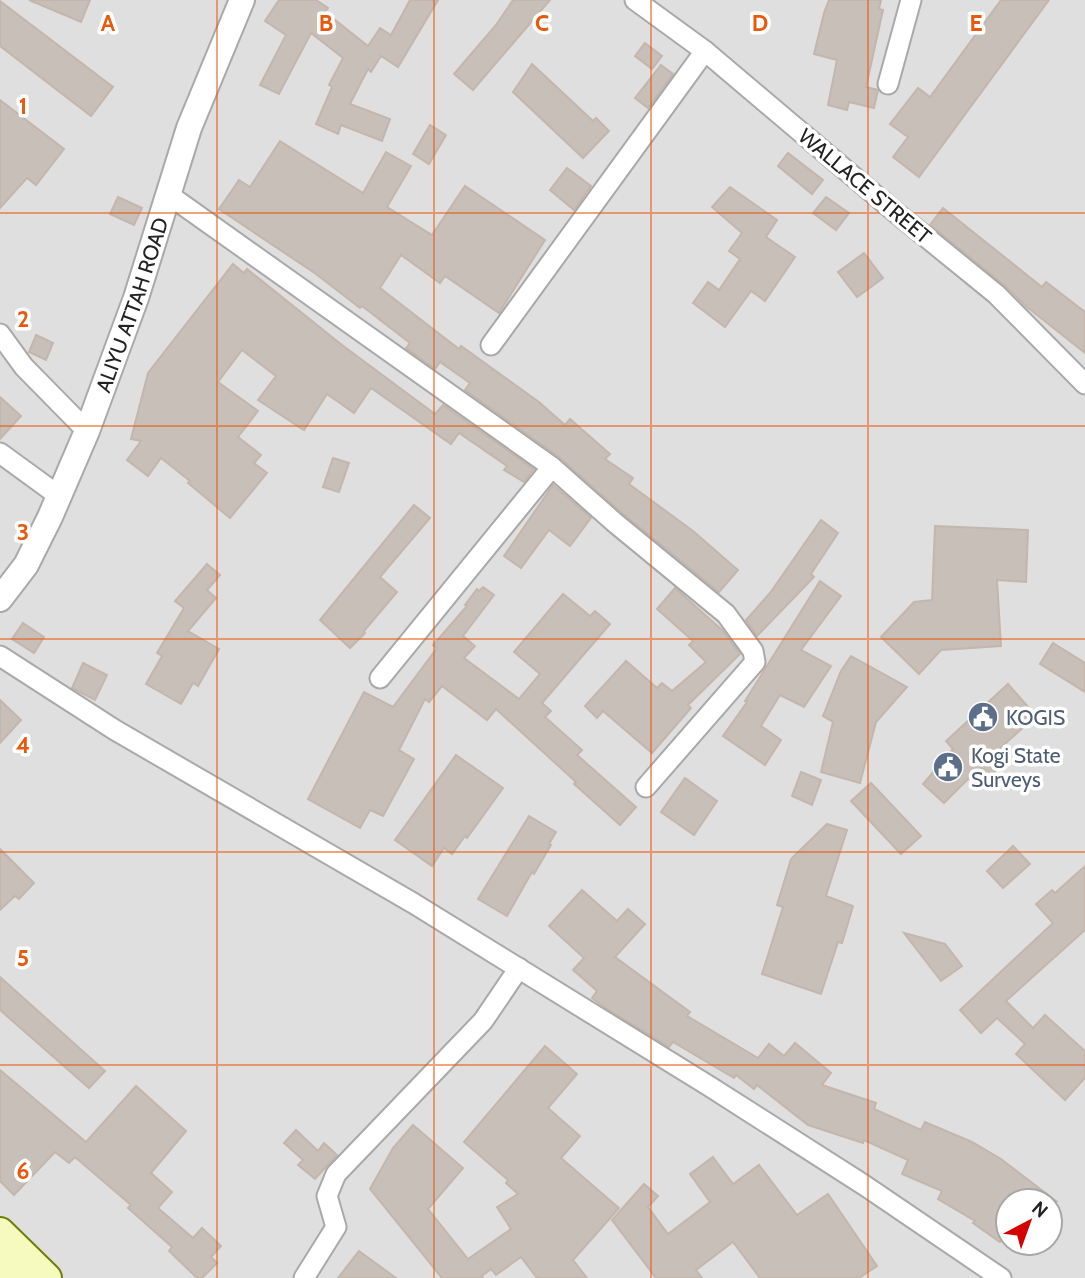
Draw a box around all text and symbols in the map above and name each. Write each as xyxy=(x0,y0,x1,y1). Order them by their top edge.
text: A xyxy=(101,9,116,37)
text: B xyxy=(319,9,333,37)
text: C xyxy=(535,9,549,37)
text: D xyxy=(752,9,768,37)
text: E xyxy=(969,9,983,37)
text: 1 xyxy=(19,92,27,120)
street label: WALLACE STREET xyxy=(794,123,936,249)
street label: ALIYU ATTAH ROAD xyxy=(90,214,173,396)
text: 2 xyxy=(17,305,29,333)
text: 3 xyxy=(17,518,29,546)
public building icon: KOGIS xyxy=(966,700,1000,734)
place label: KOGIS xyxy=(1006,705,1065,730)
text: 4 xyxy=(16,731,30,759)
place label: Kogi State Surveys xyxy=(971,743,1061,792)
public building icon: Kogi State Surveys xyxy=(931,750,965,784)
text: 5 xyxy=(17,944,29,972)
text: 6 xyxy=(17,1157,29,1185)
north arrow xyxy=(994,1187,1064,1257)
text: N xyxy=(1027,1196,1052,1223)

